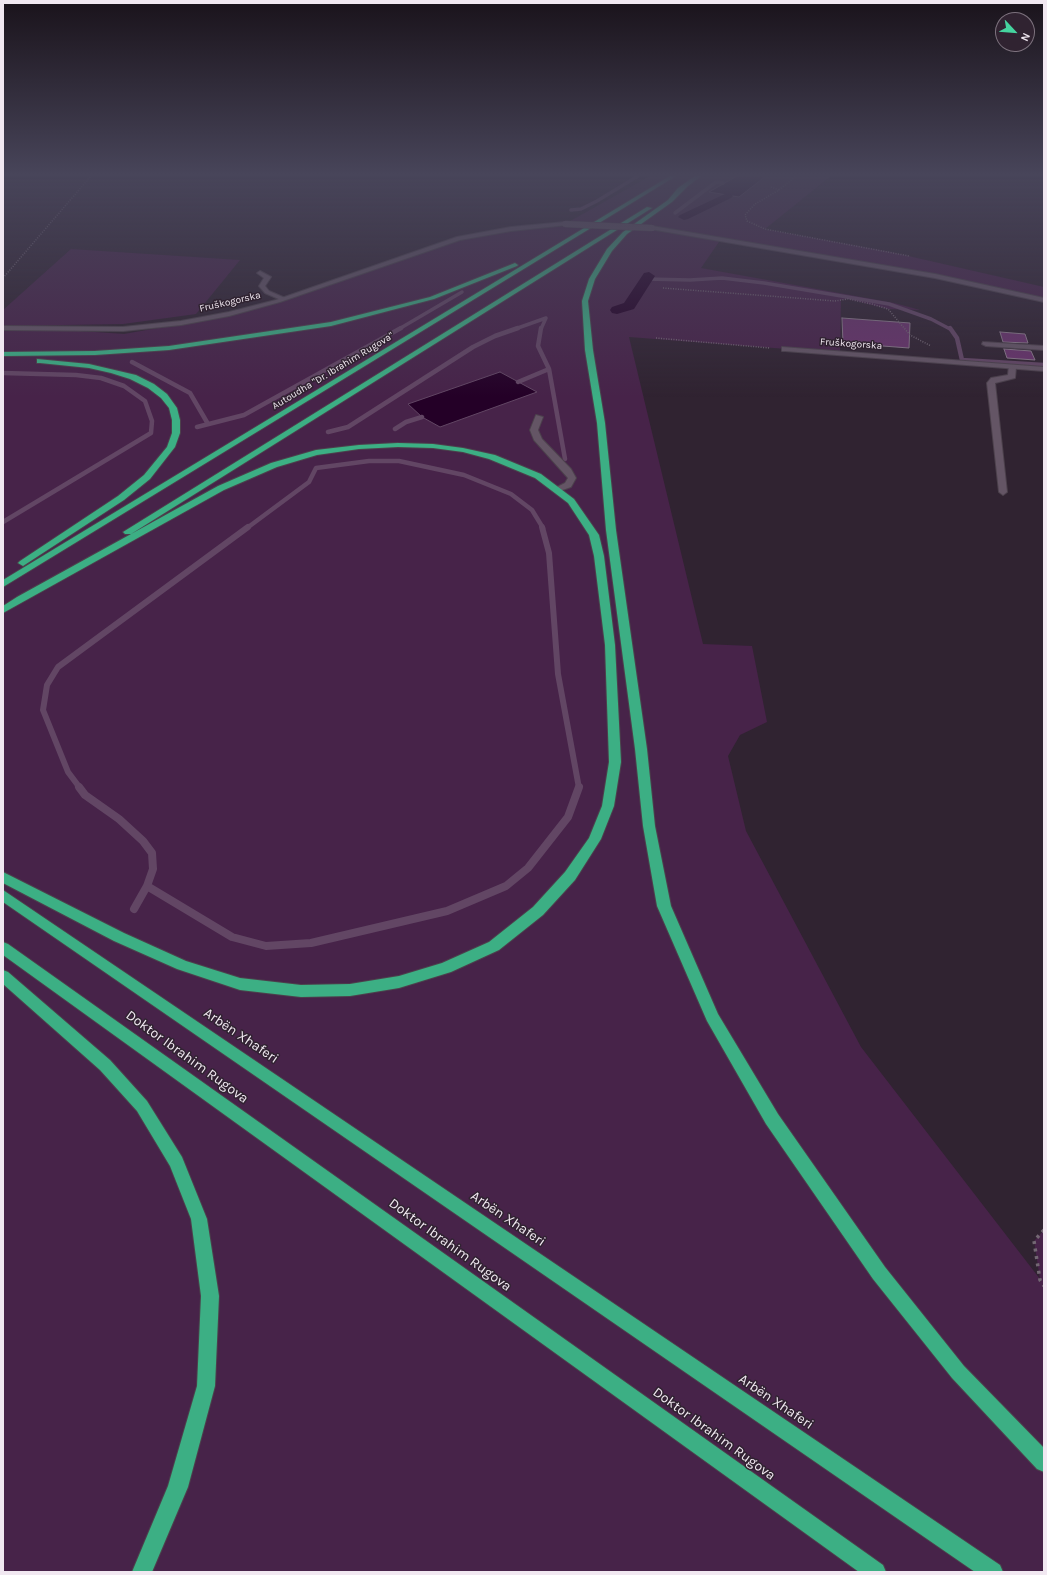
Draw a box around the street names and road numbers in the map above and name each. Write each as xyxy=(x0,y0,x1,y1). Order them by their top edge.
street label: Fruškogorska xyxy=(198,289,262,315)
street label: Autoudha "Dr. Ibrahim Rugova" xyxy=(270,330,396,412)
street label: Fruškogorska xyxy=(819,336,883,352)
street label: Arbën Xhaferi xyxy=(200,1005,282,1067)
street label: Doktor Ibrahim Rugova xyxy=(122,1007,252,1107)
street label: Arbën Xhaferi xyxy=(467,1188,549,1250)
street label: Doktor Ibrahim Rugova xyxy=(385,1195,515,1295)
street label: Arbën Xhaferi xyxy=(735,1371,817,1433)
street label: Doktor Ibrahim Rugova xyxy=(649,1384,779,1484)

